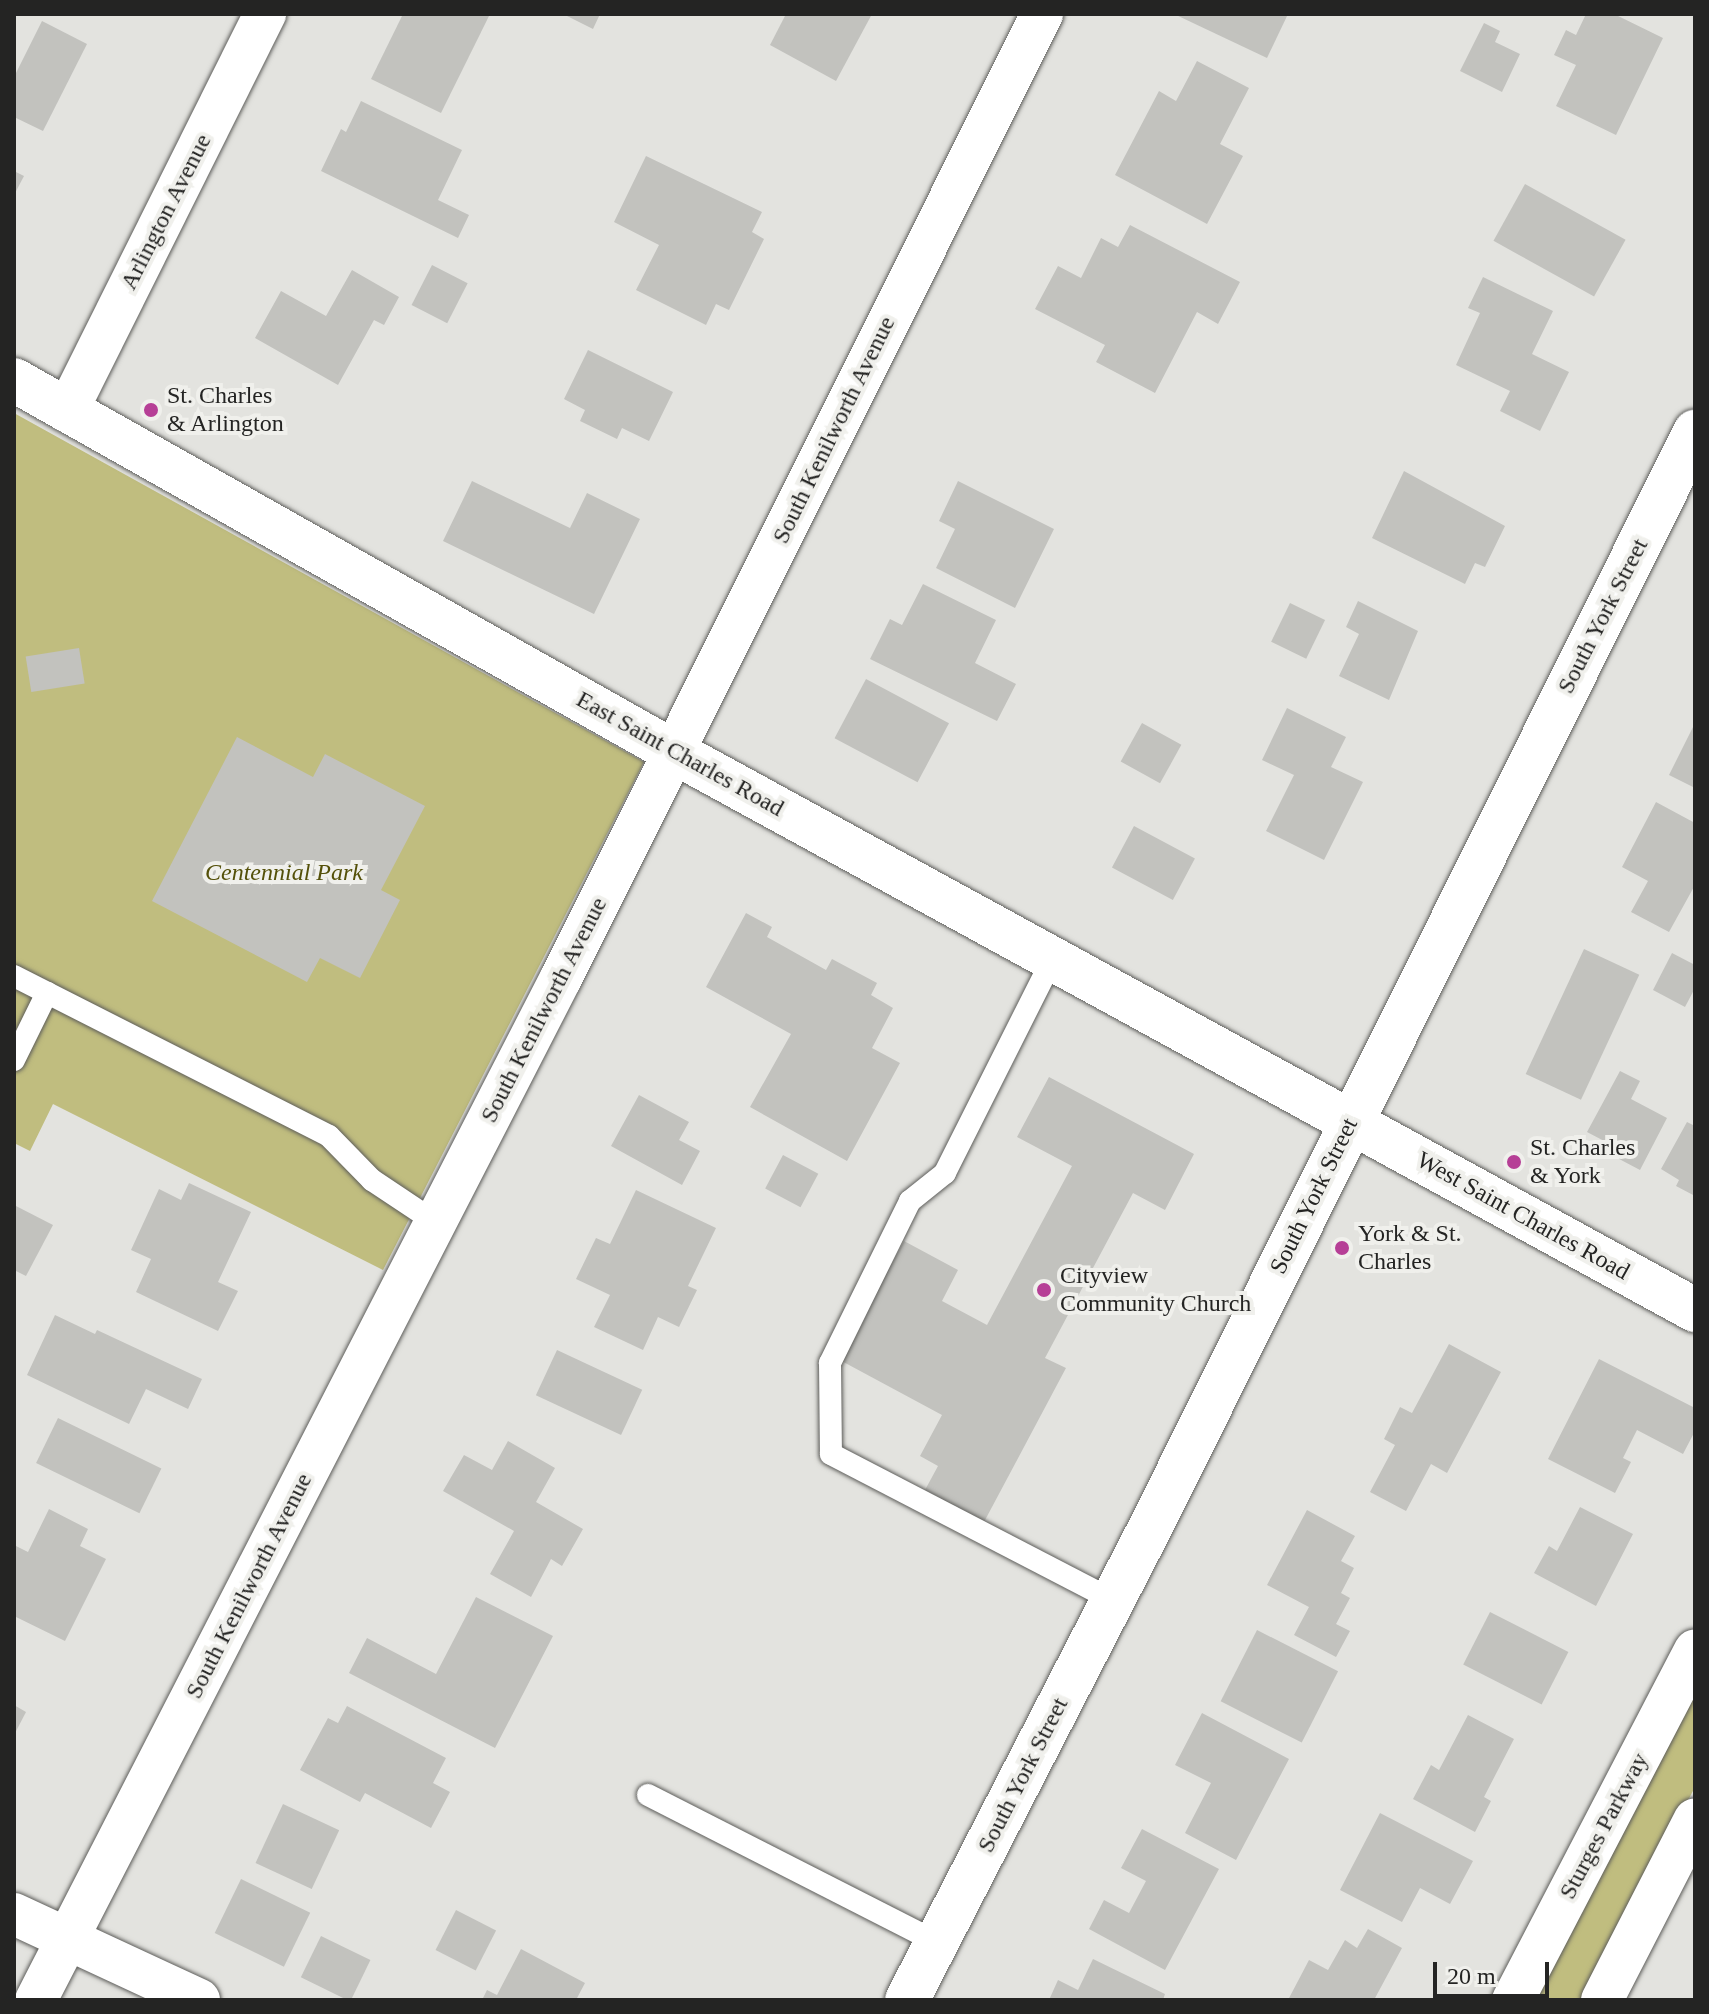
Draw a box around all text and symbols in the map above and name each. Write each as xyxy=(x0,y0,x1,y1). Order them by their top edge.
street label: Arlington Avenue xyxy=(114,129,218,295)
street label: South Kenilworth Avenue xyxy=(766,311,902,549)
place label: St. Charles & Arlington xyxy=(167,382,285,438)
marker: St. Charles & Arlington xyxy=(142,401,160,419)
street label: South York Street xyxy=(1551,533,1655,699)
street label: East Saint Charles Road xyxy=(571,685,789,823)
park label: Centennial Park xyxy=(205,859,363,887)
street label: South Kenilworth Avenue xyxy=(474,892,614,1128)
street label: South York Street xyxy=(1264,1113,1364,1279)
place label: St. Charles & York xyxy=(1530,1134,1635,1190)
street label: West Saint Charles Road xyxy=(1412,1146,1634,1286)
marker: St. Charles & York xyxy=(1505,1153,1523,1171)
place label: York & St. Charles xyxy=(1358,1220,1462,1276)
marker: York & St. Charles xyxy=(1333,1239,1351,1257)
place label: Cityview Community Church xyxy=(1060,1262,1251,1318)
marker: Cityview Community Church xyxy=(1035,1281,1053,1299)
street label: South Kenilworth Avenue xyxy=(179,1468,319,1704)
street label: South York Street xyxy=(971,1692,1075,1858)
street label: Sturges Parkway xyxy=(1553,1748,1655,1904)
scale bar xyxy=(1437,1946,1553,1996)
text: 20 m xyxy=(1447,1963,1496,1989)

